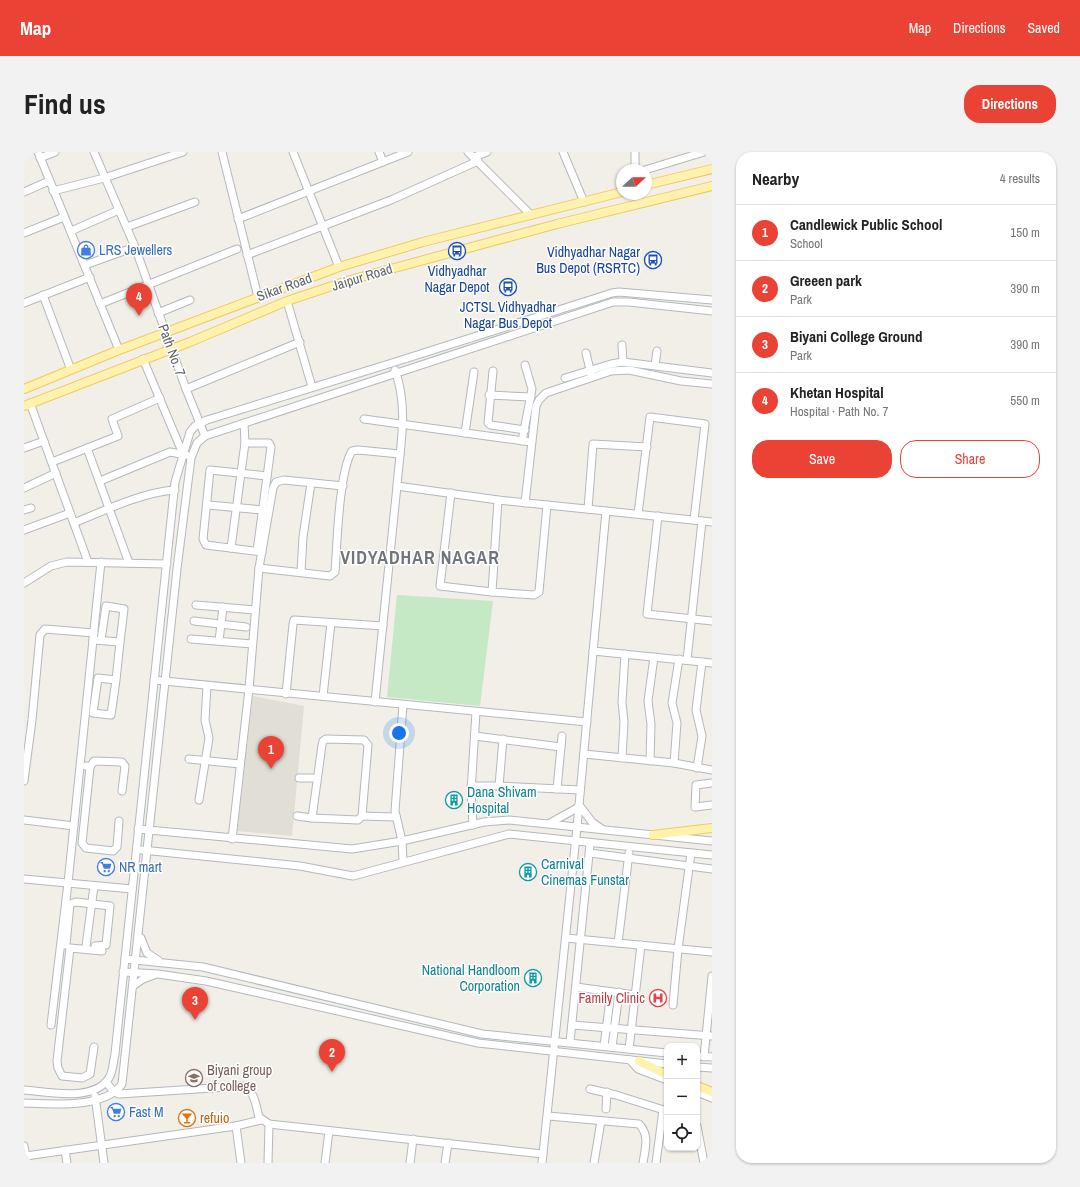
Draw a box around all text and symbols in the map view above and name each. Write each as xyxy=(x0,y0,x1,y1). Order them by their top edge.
text: Map xyxy=(20,15,51,41)
text: Map xyxy=(909,19,931,37)
text: Directions xyxy=(953,19,1005,37)
text: Saved xyxy=(1027,19,1060,37)
text: Find us xyxy=(24,85,106,123)
button: Directions xyxy=(964,85,1056,123)
north arrow xyxy=(616,164,652,200)
text: Nearby xyxy=(752,167,799,190)
text: 4 results xyxy=(1000,170,1040,187)
text: Candlewick Public School xyxy=(790,214,942,235)
text: 1 xyxy=(762,224,768,241)
text: 150 m xyxy=(1010,224,1040,241)
text: School xyxy=(790,235,823,252)
shop icon: LRS Jewellers xyxy=(76,240,96,260)
place label: LRS Jewellers xyxy=(99,241,173,259)
bus stop icon: Vidhyadhar Nagar Depot xyxy=(447,241,467,261)
place label: Vidhyadhar Nagar Bus Depot (RSRTC) xyxy=(536,243,640,277)
bus stop icon: Vidhyadhar Nagar Bus Depot (RSRTC) xyxy=(643,250,663,270)
street label: Jaipur Road xyxy=(329,259,395,295)
place label: Vidhyadhar Nagar Depot xyxy=(424,262,490,296)
street label: Sikar Road xyxy=(254,269,314,305)
text: Greeen park xyxy=(790,270,862,291)
bus stop icon: JCTSL Vidhyadhar Nagar Bus Depot xyxy=(498,277,518,297)
text: 2 xyxy=(762,280,768,297)
text: 390 m xyxy=(1010,280,1040,297)
pin: 4 xyxy=(126,283,152,316)
text: Park xyxy=(790,291,812,308)
place label: JCTSL Vidhyadhar Nagar Bus Depot xyxy=(460,298,556,332)
street label: Path No. 7 xyxy=(154,321,190,379)
text: Biyani College Ground xyxy=(790,326,923,347)
text: 3 xyxy=(762,336,768,353)
text: 390 m xyxy=(1010,336,1040,353)
text: Park xyxy=(790,347,812,364)
text: Khetan Hospital xyxy=(790,382,884,403)
text: 4 xyxy=(762,392,768,409)
text: 550 m xyxy=(1010,392,1040,409)
text: Hospital · Path No. 7 xyxy=(790,403,888,420)
button: Save xyxy=(752,440,892,478)
button: Share xyxy=(900,440,1040,478)
district label: VIDYADHAR NAGAR xyxy=(340,545,500,570)
your location xyxy=(389,723,409,743)
pin: 1 xyxy=(258,736,284,769)
place label: Dana Shivam Hospital xyxy=(467,783,537,817)
building icon: Dana Shivam Hospital xyxy=(444,790,464,810)
place label: Carnival Cinemas Funstar xyxy=(541,855,629,889)
supermarket icon: NR mart xyxy=(96,857,116,877)
place label: NR mart xyxy=(119,858,162,876)
building icon: Carnival Cinemas Funstar xyxy=(518,862,538,882)
place label: National Handloom Corporation xyxy=(422,961,520,995)
building icon: National Handloom Corporation xyxy=(523,968,543,988)
pin: 3 xyxy=(182,987,208,1020)
hospital icon: Family Clinic xyxy=(648,988,668,1008)
place label: Family Clinic xyxy=(579,989,645,1007)
pin: 2 xyxy=(319,1039,345,1072)
map controls xyxy=(664,1043,700,1151)
button: + xyxy=(664,1043,700,1079)
place label: Biyani group of college xyxy=(207,1061,272,1095)
school or university icon: Biyani group of college xyxy=(184,1068,204,1088)
button: − xyxy=(664,1079,700,1115)
supermarket icon: Fast M xyxy=(106,1102,126,1122)
place label: Fast M xyxy=(129,1103,164,1121)
bar icon: refuio xyxy=(177,1108,197,1128)
place label: refuio xyxy=(200,1109,229,1127)
button: locate xyxy=(664,1115,700,1151)

